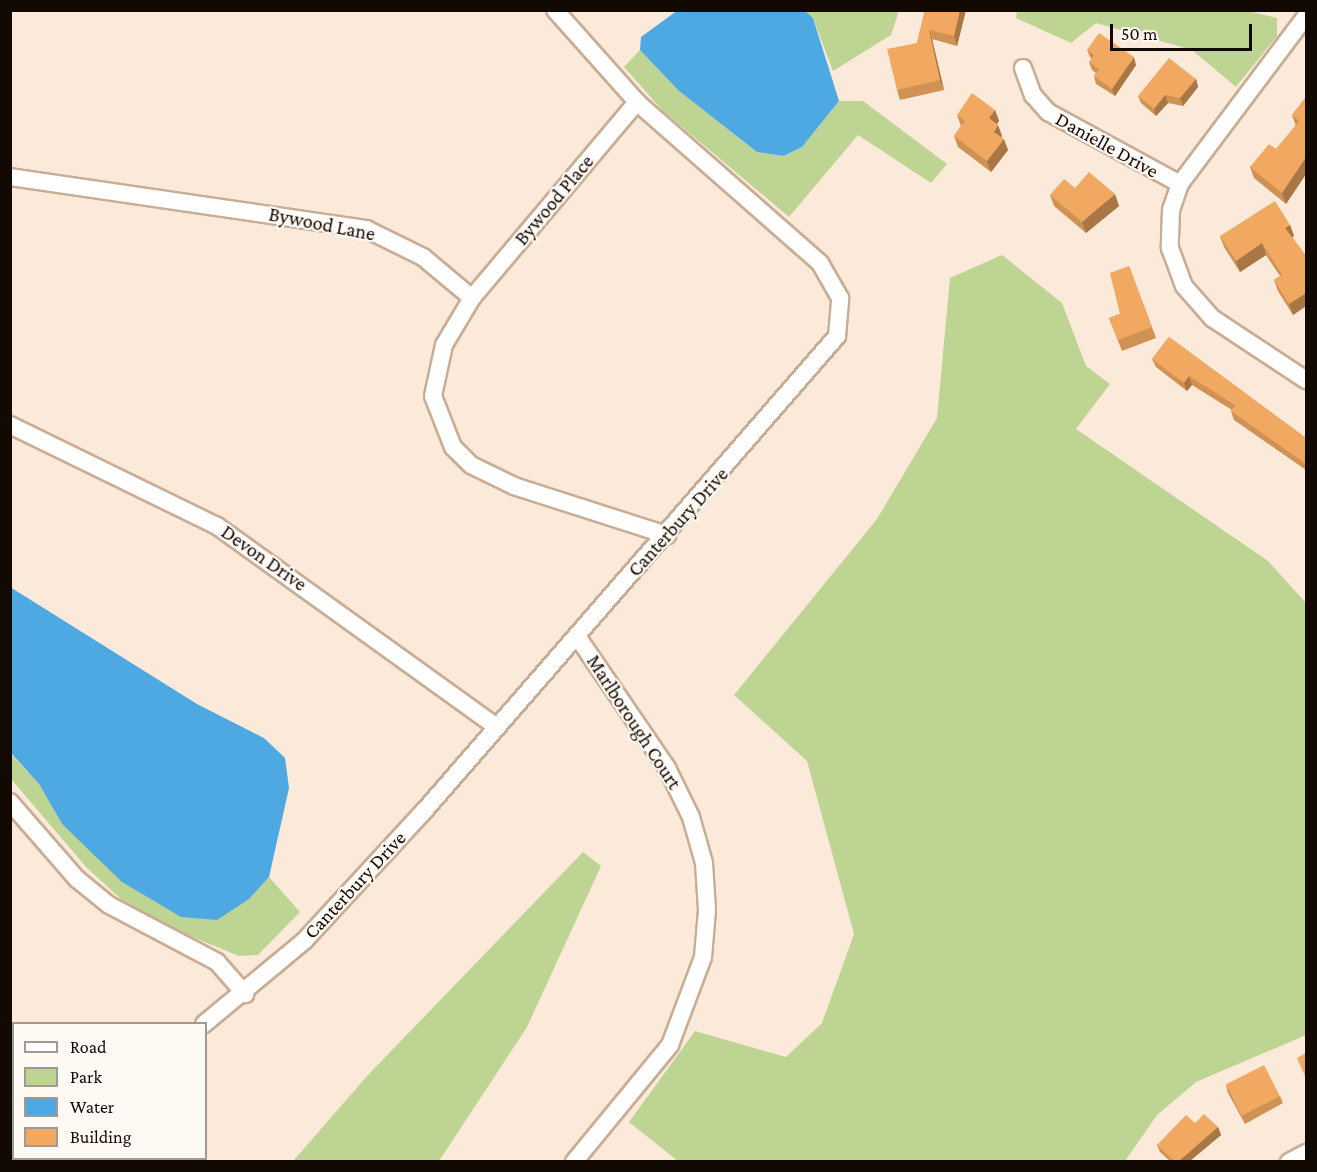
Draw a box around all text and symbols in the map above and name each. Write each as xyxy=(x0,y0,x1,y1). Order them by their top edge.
scale bar xyxy=(1113,12,1256,50)
text: 50 m xyxy=(1121,24,1158,44)
street label: Danielle Drive xyxy=(1051,107,1163,183)
street label: Bywood Place xyxy=(509,150,599,250)
street label: Bywood Lane xyxy=(267,202,377,246)
street label: Canterbury Drive xyxy=(623,463,733,581)
street label: Devon Drive xyxy=(217,520,311,596)
street label: Marlborough Court xyxy=(582,650,686,794)
street label: Canterbury Drive xyxy=(299,826,411,944)
legend xyxy=(12,1022,207,1160)
text: Road xyxy=(70,1037,107,1057)
text: Park xyxy=(70,1067,102,1087)
text: Water xyxy=(70,1097,114,1117)
text: Building xyxy=(70,1127,131,1147)

